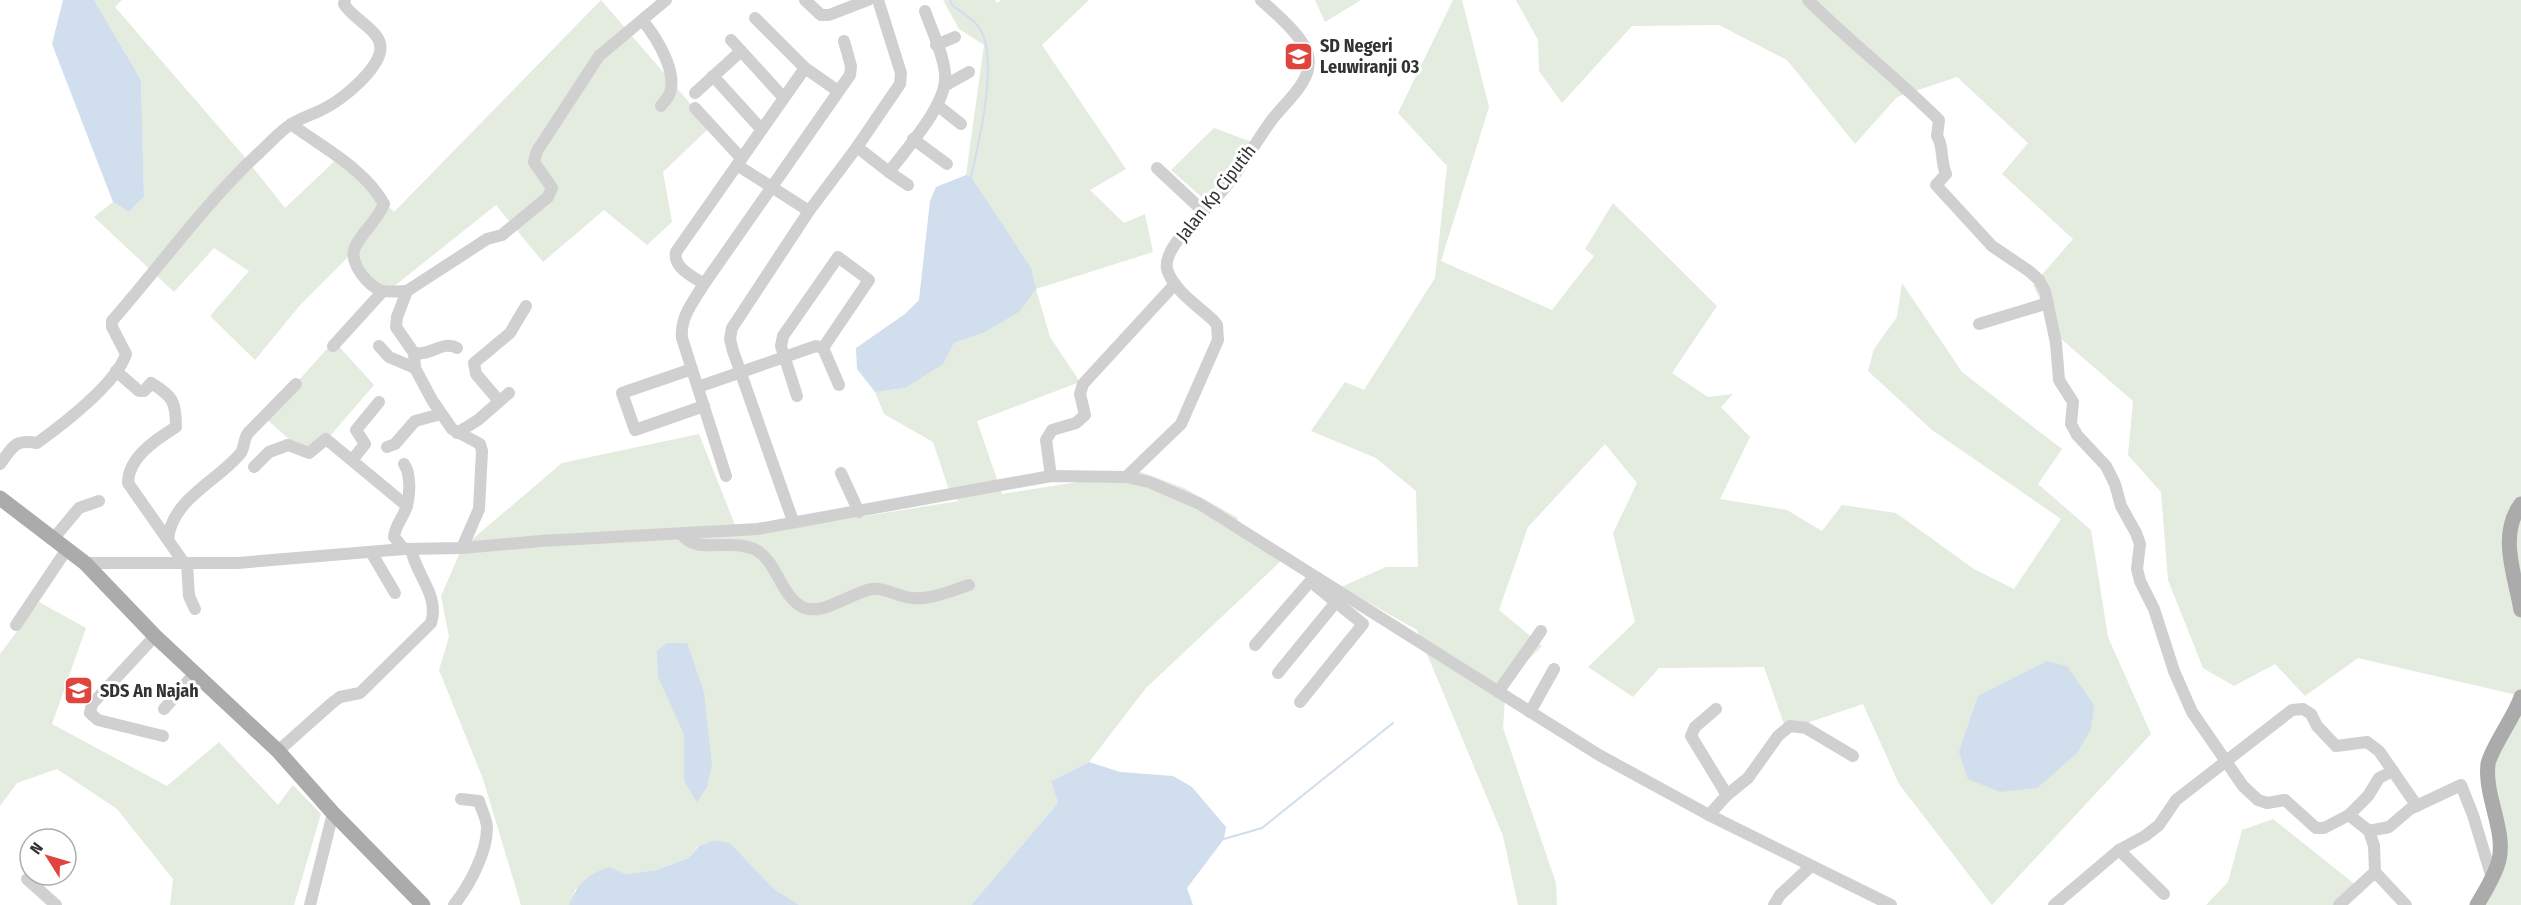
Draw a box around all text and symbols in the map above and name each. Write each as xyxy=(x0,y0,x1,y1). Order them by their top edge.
place label: SD Negeri Leuwiranji 03 xyxy=(1320,35,1420,78)
school or university icon: SD Negeri Leuwiranji 03 xyxy=(1283,40,1315,72)
street label: Jalan Kp Ciputih xyxy=(1171,140,1261,246)
school or university icon: SDS An Najah xyxy=(63,675,95,707)
place label: SDS An Najah xyxy=(100,680,199,702)
north arrow xyxy=(18,827,78,887)
text: N xyxy=(26,839,47,858)

